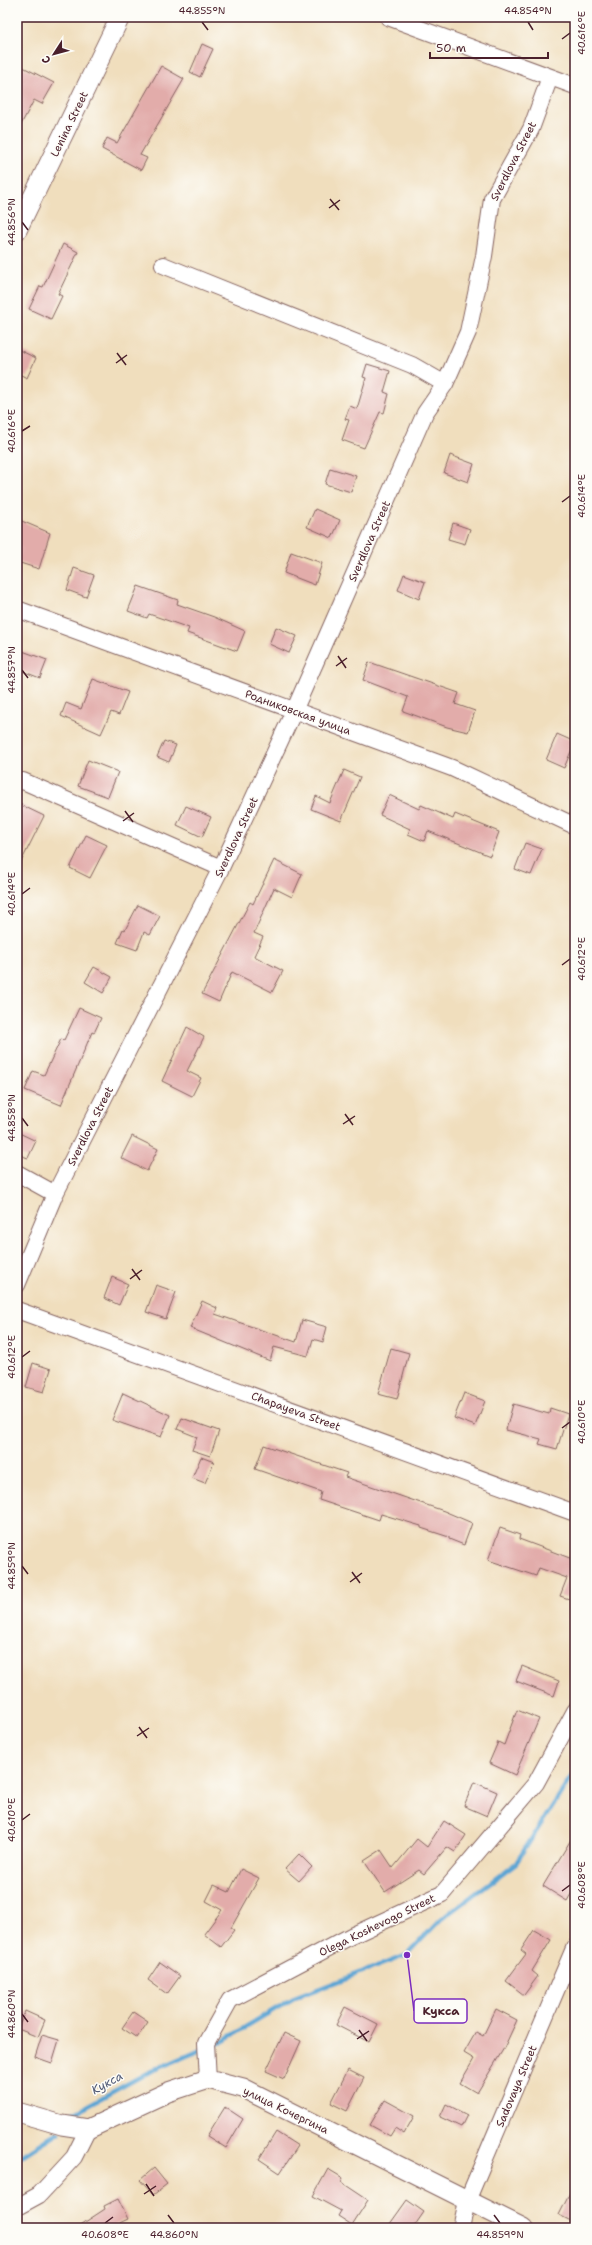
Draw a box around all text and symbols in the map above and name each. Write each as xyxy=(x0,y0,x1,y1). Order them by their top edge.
text: 44.855°N xyxy=(179,4,225,17)
text: 44.854°N xyxy=(504,4,552,17)
text: 40.616°E xyxy=(575,11,588,55)
north arrow xyxy=(34,34,74,74)
scale bar xyxy=(430,34,548,60)
text: 50 m xyxy=(436,40,466,56)
text: С xyxy=(38,52,54,67)
street label: Lenina Street xyxy=(47,89,92,159)
street label: Sverdlova Street xyxy=(487,119,540,203)
text: 44.856°N xyxy=(5,198,18,246)
text: 40.616°E xyxy=(5,409,18,453)
text: 40.614°E xyxy=(575,474,588,518)
street label: Sverdlova Street xyxy=(345,498,394,584)
text: 44.857°N xyxy=(5,646,18,694)
street label: Родниковская улица xyxy=(243,686,353,739)
street label: Sverdlova Street xyxy=(211,794,262,880)
text: 40.614°E xyxy=(5,872,18,916)
text: 40.612°E xyxy=(575,937,588,981)
street label: Sverdlova Street xyxy=(64,1084,117,1168)
text: 44.858°N xyxy=(5,1094,18,1142)
text: 40.612°E xyxy=(5,1335,18,1379)
street label: Chapayeva Street xyxy=(249,1388,343,1435)
text: 40.610°E xyxy=(575,1400,588,1444)
text: 44.859°N xyxy=(5,1542,18,1590)
text: 40.610°E xyxy=(5,1798,18,1842)
text: 40.608°E xyxy=(575,1861,588,1909)
street label: Olega Koshevogo Street xyxy=(317,1891,438,1960)
text: 44.860°N xyxy=(5,1990,18,2038)
callout: Кукса xyxy=(414,1999,467,2023)
text: Кукса xyxy=(423,2003,460,2019)
street label: Sadovaya Street xyxy=(492,2043,541,2129)
water label: Кукса xyxy=(88,2068,126,2098)
street label: улица Кочергина xyxy=(241,2083,331,2138)
text: 40.608°E xyxy=(81,2228,129,2241)
text: 44.860°N xyxy=(150,2228,198,2241)
text: 44.859°N xyxy=(476,2228,524,2241)

